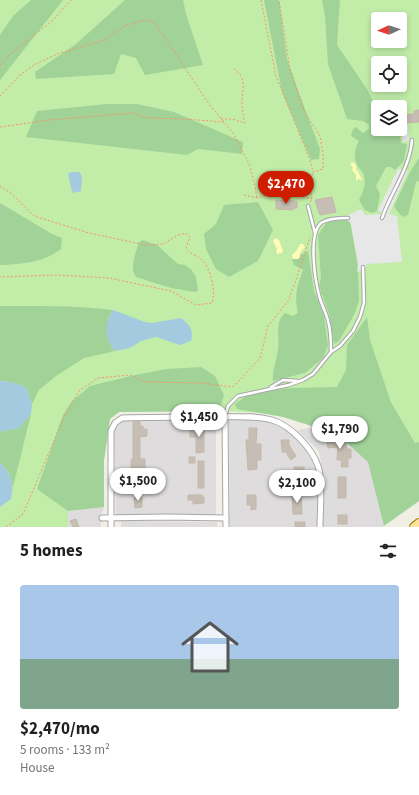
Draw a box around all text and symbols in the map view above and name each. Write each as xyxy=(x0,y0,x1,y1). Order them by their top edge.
north arrow xyxy=(371,12,407,48)
map controls xyxy=(371,12,407,136)
button: locate xyxy=(371,56,407,92)
button: layers xyxy=(371,100,407,136)
pin: $2,470 xyxy=(253,171,319,205)
text: $2,470 xyxy=(267,175,305,193)
pin: $1,450 xyxy=(166,404,232,438)
text: $1,450 xyxy=(180,408,218,426)
pin: $1,790 xyxy=(307,416,373,450)
text: $1,790 xyxy=(321,420,359,438)
pin: $1,500 xyxy=(105,468,171,502)
pin: $2,100 xyxy=(264,470,330,504)
text: $1,500 xyxy=(119,472,157,490)
text: $2,100 xyxy=(278,474,316,492)
text: 5 homes xyxy=(20,539,82,563)
icon: filters xyxy=(377,540,399,562)
icon: home xyxy=(174,611,246,683)
text: $2,470/mo xyxy=(20,717,100,741)
text: 5 rooms · 133 m² xyxy=(20,741,110,759)
text: House xyxy=(20,759,55,777)

